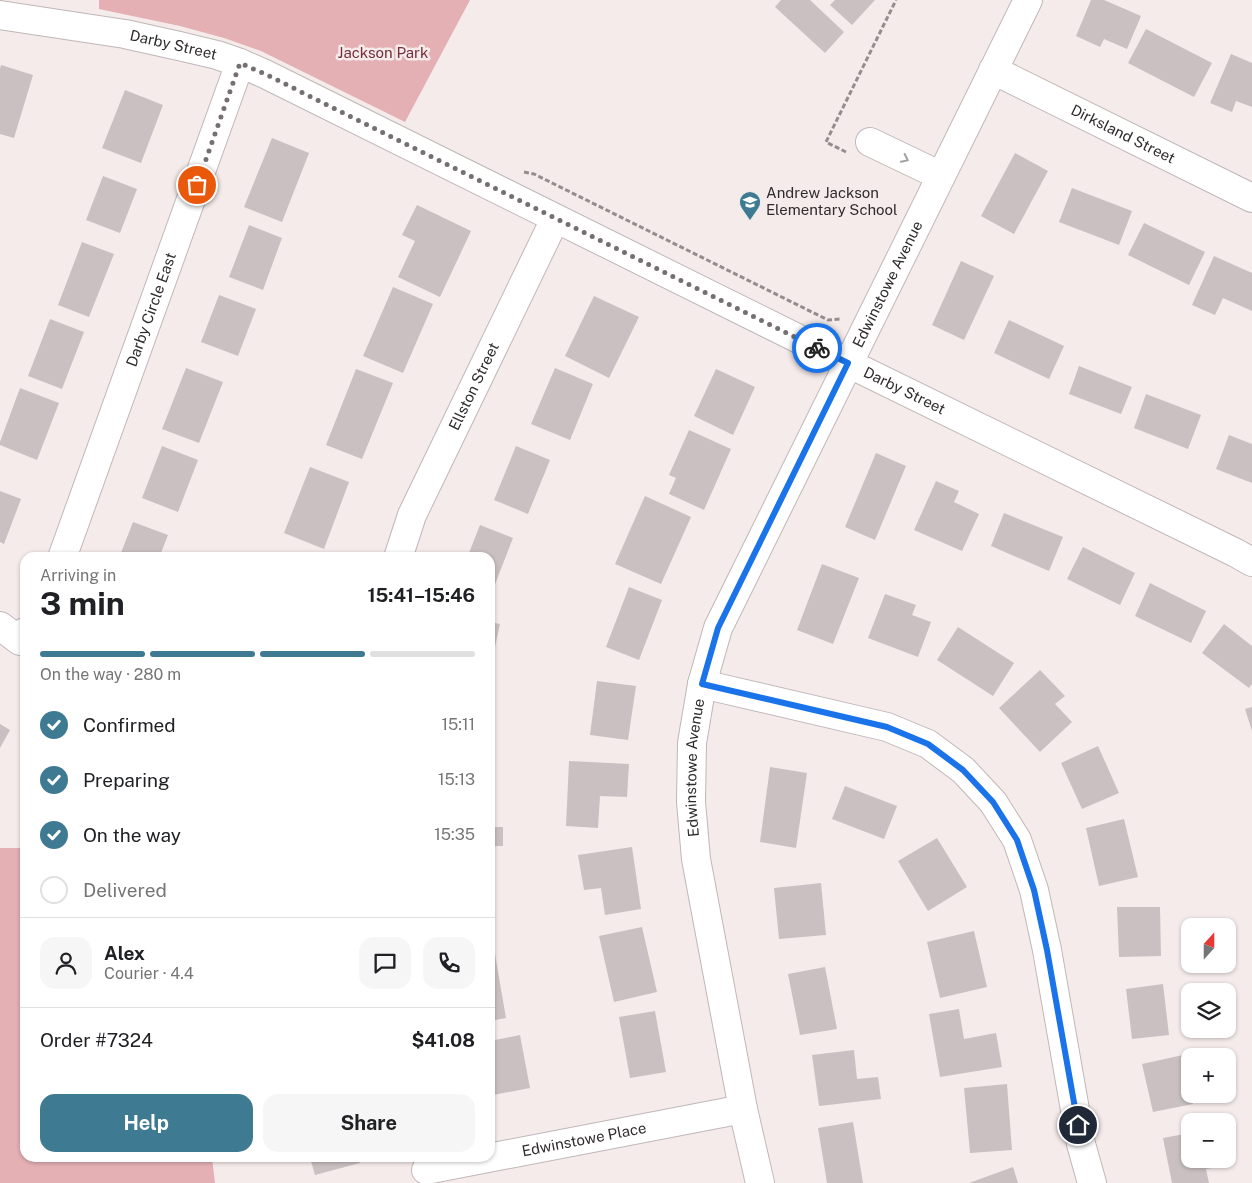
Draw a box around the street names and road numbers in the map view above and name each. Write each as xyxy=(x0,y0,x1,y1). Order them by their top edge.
street label: Darby Street xyxy=(128,26,219,63)
street label: Dirksland Street xyxy=(1068,101,1178,167)
street label: Edwinstowe Avenue xyxy=(849,218,926,350)
street label: Darby Circle East xyxy=(123,250,179,369)
street label: Ellston Street xyxy=(445,339,502,433)
street label: Darby Street xyxy=(861,363,948,418)
street label: Edwinstowe Avenue xyxy=(682,697,707,838)
street label: Edwinstowe Place xyxy=(520,1119,648,1159)

